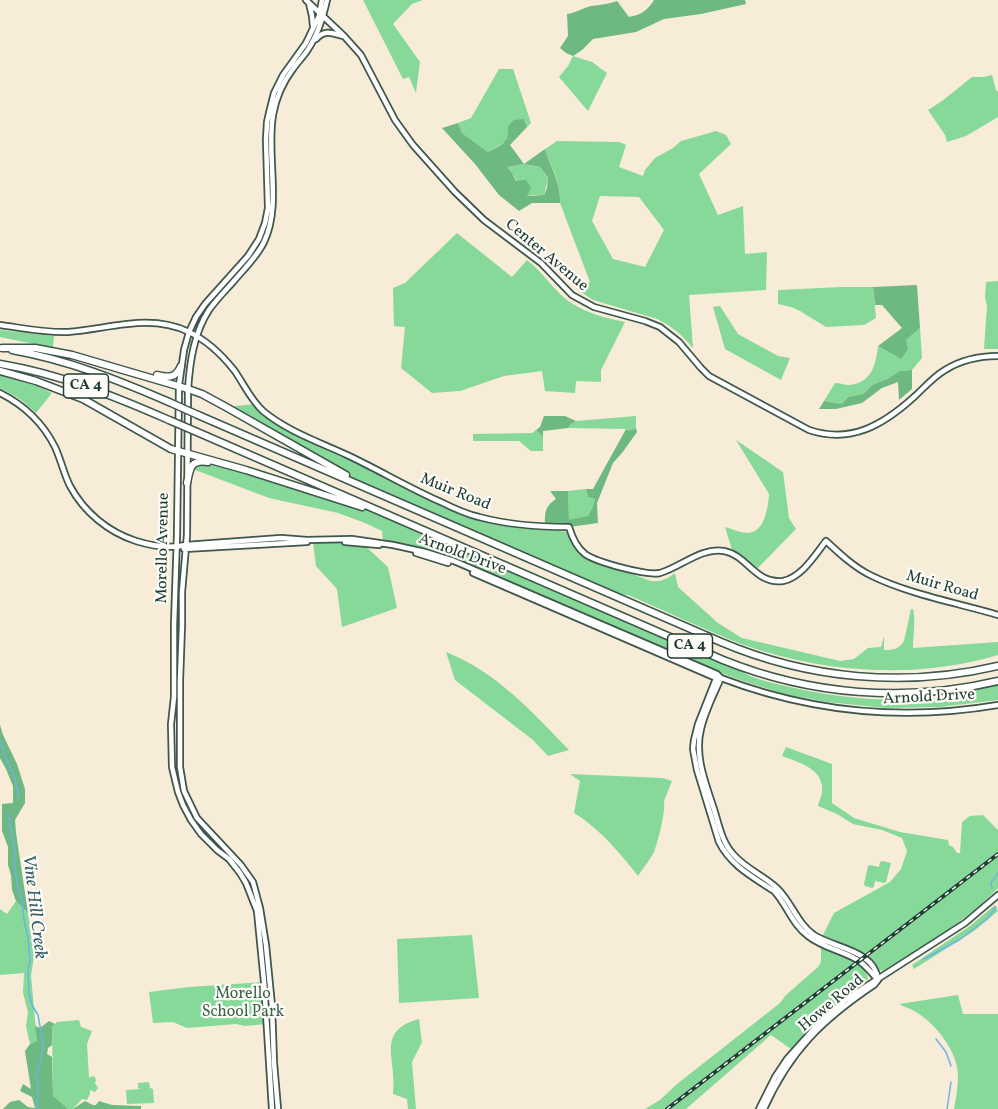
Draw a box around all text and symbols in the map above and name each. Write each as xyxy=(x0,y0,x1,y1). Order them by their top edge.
street label: Center Avenue xyxy=(500,216,592,296)
road number: CA 4 xyxy=(64,374,109,398)
street label: Muir Road xyxy=(417,470,493,516)
street label: Morello Avenue xyxy=(153,492,175,604)
street label: Arnold Drive xyxy=(416,530,508,580)
street label: Muir Road xyxy=(904,568,980,606)
road number: CA 4 xyxy=(668,634,712,658)
street label: Arnold Drive xyxy=(883,686,975,710)
water label: Vine Hill Creek xyxy=(16,854,50,960)
street label: Howe Road xyxy=(795,971,869,1037)
park label: Morello School Park xyxy=(202,985,284,1023)

